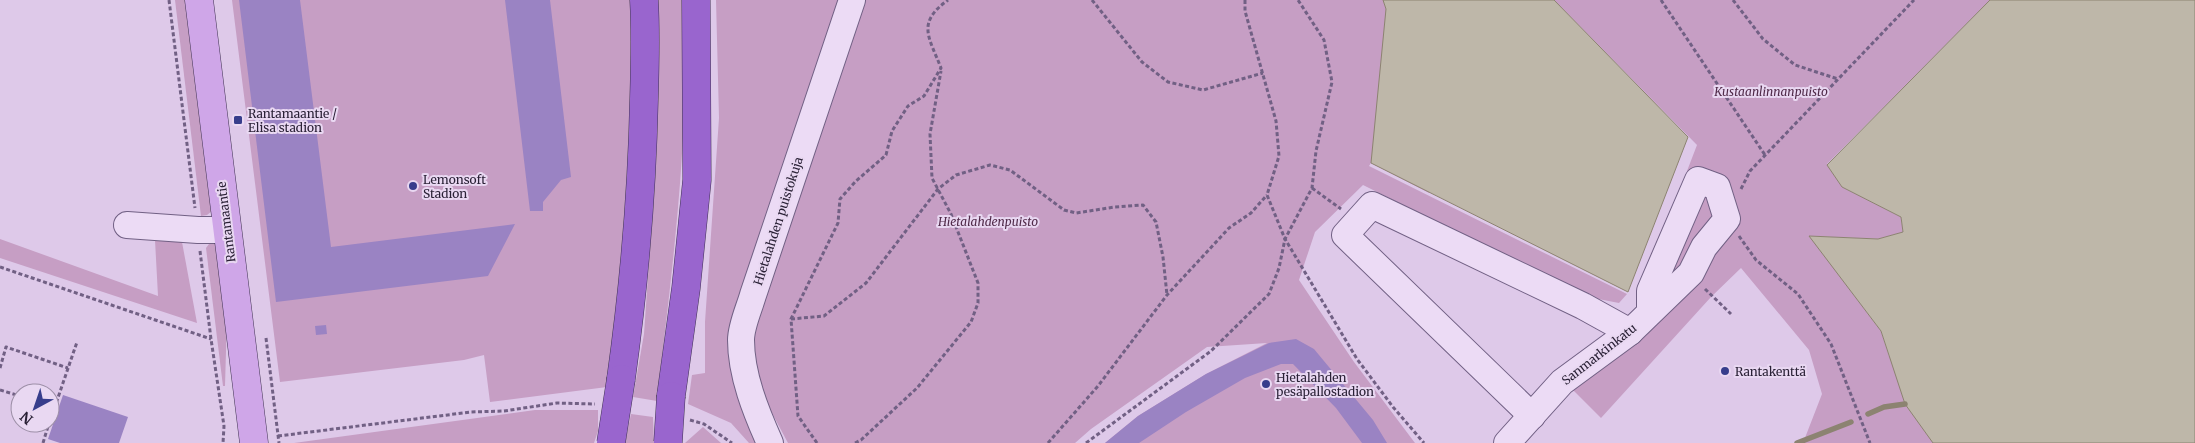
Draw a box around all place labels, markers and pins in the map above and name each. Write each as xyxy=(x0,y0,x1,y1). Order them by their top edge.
place label: Rantamaantie / Elisa stadion xyxy=(248,106,337,135)
marker: Rantamaantie / Elisa stadion xyxy=(232,114,244,126)
place label: Lemonsoft Stadion xyxy=(423,172,486,201)
marker: Lemonsoft Stadion xyxy=(407,180,419,192)
place label: Rantakenttä xyxy=(1735,364,1807,379)
marker: Rantakenttä xyxy=(1719,365,1731,377)
place label: Hietalahden pesäpallostadion xyxy=(1276,370,1374,399)
marker: Hietalahden pesäpallostadion xyxy=(1260,378,1272,390)

